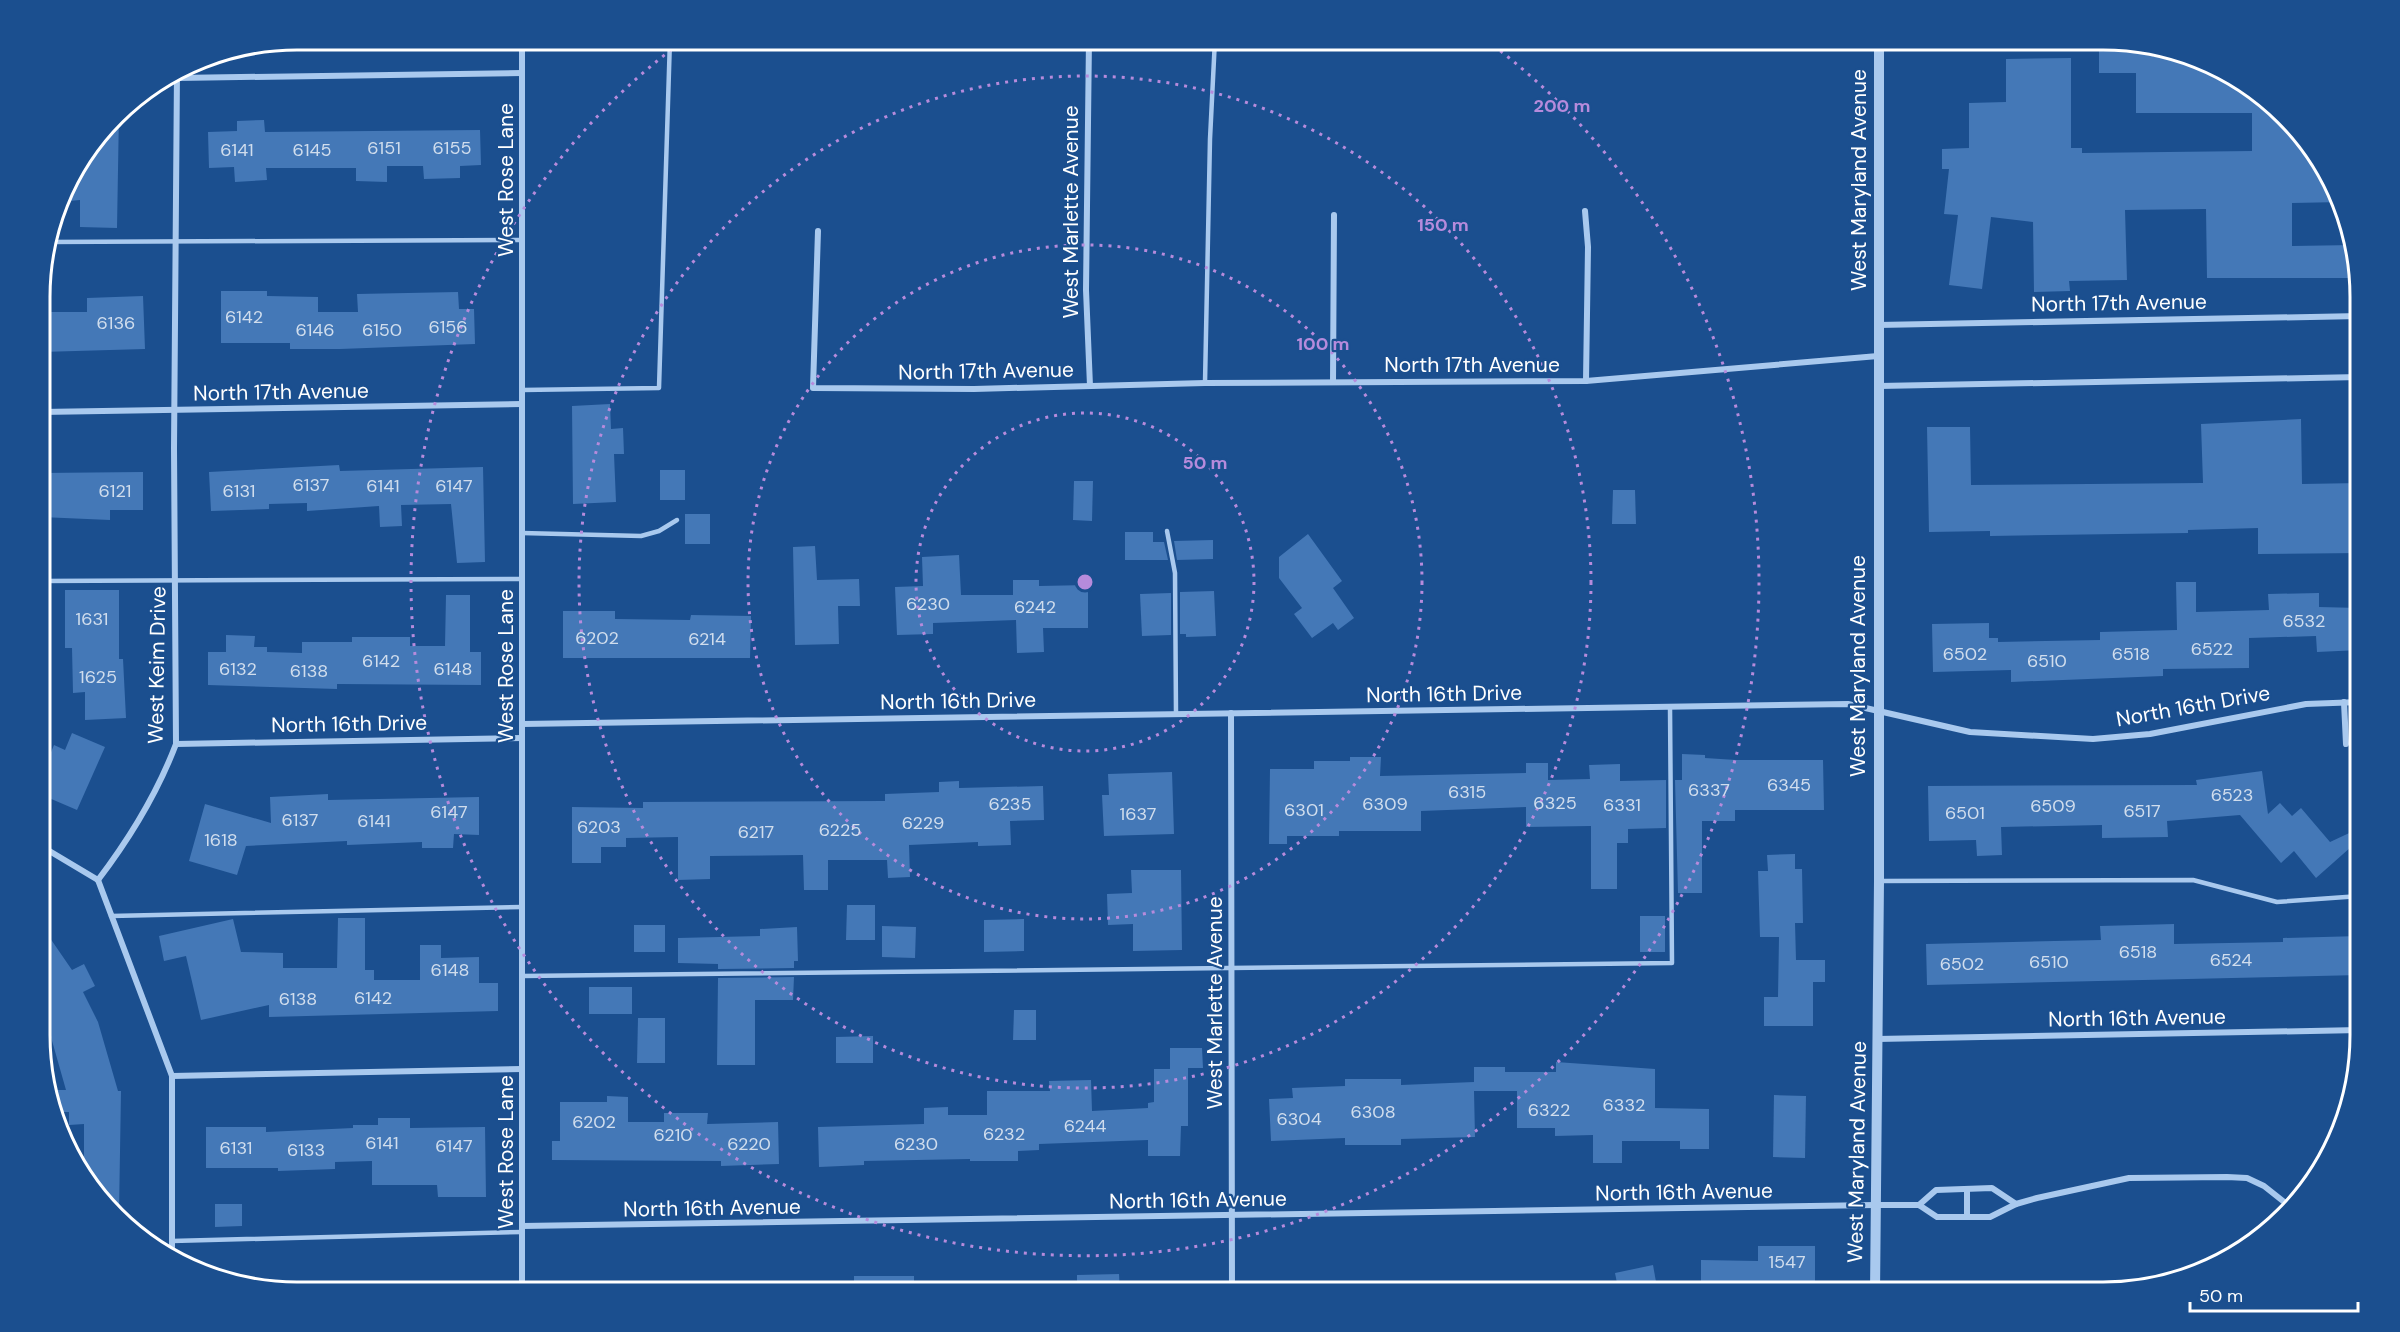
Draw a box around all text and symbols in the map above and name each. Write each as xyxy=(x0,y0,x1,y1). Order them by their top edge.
street label: West Maryland Avenue xyxy=(1845,69,1873,291)
text: 200 m xyxy=(1534,94,1590,118)
street label: West Rose Lane xyxy=(492,103,520,257)
street label: West Marlette Avenue xyxy=(1057,105,1085,319)
house number: 6151 xyxy=(367,136,401,160)
house number: 6155 xyxy=(433,136,471,160)
house number: 6141 xyxy=(220,138,254,162)
house number: 6145 xyxy=(293,138,331,162)
text: 150 m xyxy=(1417,213,1469,237)
street label: North 17th Avenue xyxy=(2031,287,2207,319)
house number: 6142 xyxy=(225,305,263,329)
house number: 6136 xyxy=(97,311,135,335)
house number: 6156 xyxy=(428,315,468,339)
house number: 6146 xyxy=(295,318,335,342)
house number: 6150 xyxy=(362,318,402,342)
text: 100 m xyxy=(1296,332,1350,356)
street label: North 17th Avenue xyxy=(1384,351,1560,379)
street label: North 17th Avenue xyxy=(898,355,1074,387)
street label: North 17th Avenue xyxy=(193,376,369,408)
text: 50 m xyxy=(1182,451,1228,475)
house number: 6137 xyxy=(293,473,329,497)
house number: 6141 xyxy=(366,474,400,498)
house number: 6147 xyxy=(435,474,473,498)
house number: 6121 xyxy=(99,479,131,503)
house number: 6131 xyxy=(223,479,255,503)
street label: West Maryland Avenue xyxy=(1844,555,1872,777)
centre of rings xyxy=(1075,572,1095,592)
street label: West Keim Drive xyxy=(142,586,172,744)
street label: West Rose Lane xyxy=(492,589,520,743)
house number: 6230 xyxy=(906,592,950,616)
house number: 6242 xyxy=(1014,595,1056,619)
house number: 1631 xyxy=(76,607,108,631)
house number: 6532 xyxy=(2283,609,2325,633)
house number: 6202 xyxy=(575,626,619,650)
house number: 6214 xyxy=(688,627,726,651)
house number: 6522 xyxy=(2191,637,2233,661)
house number: 6502 xyxy=(1943,642,1987,666)
house number: 6518 xyxy=(2112,642,2150,666)
house number: 6142 xyxy=(362,649,400,673)
house number: 6510 xyxy=(2027,649,2067,673)
house number: 6132 xyxy=(219,657,257,681)
house number: 6148 xyxy=(434,657,472,681)
house number: 6138 xyxy=(290,659,328,683)
house number: 1625 xyxy=(79,665,117,689)
street label: North 16th Drive xyxy=(1366,679,1522,709)
street label: North 16th Drive xyxy=(2114,679,2272,733)
street label: North 16th Drive xyxy=(880,686,1036,716)
street label: North 16th Drive xyxy=(271,709,427,739)
house number: 6345 xyxy=(1767,773,1811,797)
house number: 6337 xyxy=(1688,778,1730,802)
house number: 6315 xyxy=(1448,780,1486,804)
house number: 6523 xyxy=(2211,783,2253,807)
house number: 6325 xyxy=(1533,791,1577,815)
house number: 6235 xyxy=(989,792,1031,816)
house number: 6309 xyxy=(1362,792,1408,816)
house number: 6331 xyxy=(1603,793,1641,817)
house number: 6509 xyxy=(2030,794,2076,818)
house number: 6301 xyxy=(1284,798,1324,822)
house number: 6517 xyxy=(2123,799,2161,823)
house number: 6147 xyxy=(430,800,468,824)
house number: 6501 xyxy=(1945,801,1985,825)
house number: 1637 xyxy=(1120,802,1156,826)
house number: 6137 xyxy=(282,808,318,832)
house number: 6141 xyxy=(357,809,391,833)
house number: 6229 xyxy=(902,811,944,835)
house number: 6203 xyxy=(577,815,621,839)
house number: 6225 xyxy=(819,818,861,842)
house number: 6217 xyxy=(738,820,774,844)
house number: 1618 xyxy=(204,828,238,852)
street label: West Marlette Avenue xyxy=(1201,896,1229,1110)
house number: 6518 xyxy=(2119,940,2157,964)
house number: 6524 xyxy=(2210,948,2252,972)
house number: 6510 xyxy=(2029,950,2069,974)
house number: 6502 xyxy=(1940,952,1984,976)
house number: 6148 xyxy=(431,958,469,982)
house number: 6142 xyxy=(354,986,392,1010)
house number: 6138 xyxy=(279,987,317,1011)
street label: North 16th Avenue xyxy=(2048,1002,2226,1034)
street label: West Maryland Avenue xyxy=(1841,1041,1873,1263)
street label: West Rose Lane xyxy=(492,1075,520,1229)
house number: 6332 xyxy=(1603,1093,1645,1117)
house number: 6322 xyxy=(1528,1098,1570,1122)
house number: 6308 xyxy=(1350,1100,1396,1124)
house number: 6304 xyxy=(1276,1107,1322,1131)
house number: 6202 xyxy=(572,1110,616,1134)
house number: 6244 xyxy=(1064,1114,1106,1138)
house number: 6232 xyxy=(983,1122,1025,1146)
house number: 6210 xyxy=(653,1123,693,1147)
house number: 6141 xyxy=(365,1131,399,1155)
house number: 6220 xyxy=(727,1132,771,1156)
house number: 6230 xyxy=(894,1132,938,1156)
house number: 6147 xyxy=(435,1134,473,1158)
house number: 6131 xyxy=(220,1136,252,1160)
house number: 6133 xyxy=(287,1138,325,1162)
street label: North 16th Avenue xyxy=(1595,1176,1773,1208)
street label: North 16th Avenue xyxy=(1109,1184,1287,1216)
street label: North 16th Avenue xyxy=(623,1192,801,1224)
house number: 1547 xyxy=(1768,1250,1806,1274)
scale bar xyxy=(2190,1275,2358,1313)
text: 50 m xyxy=(2199,1284,2243,1308)

